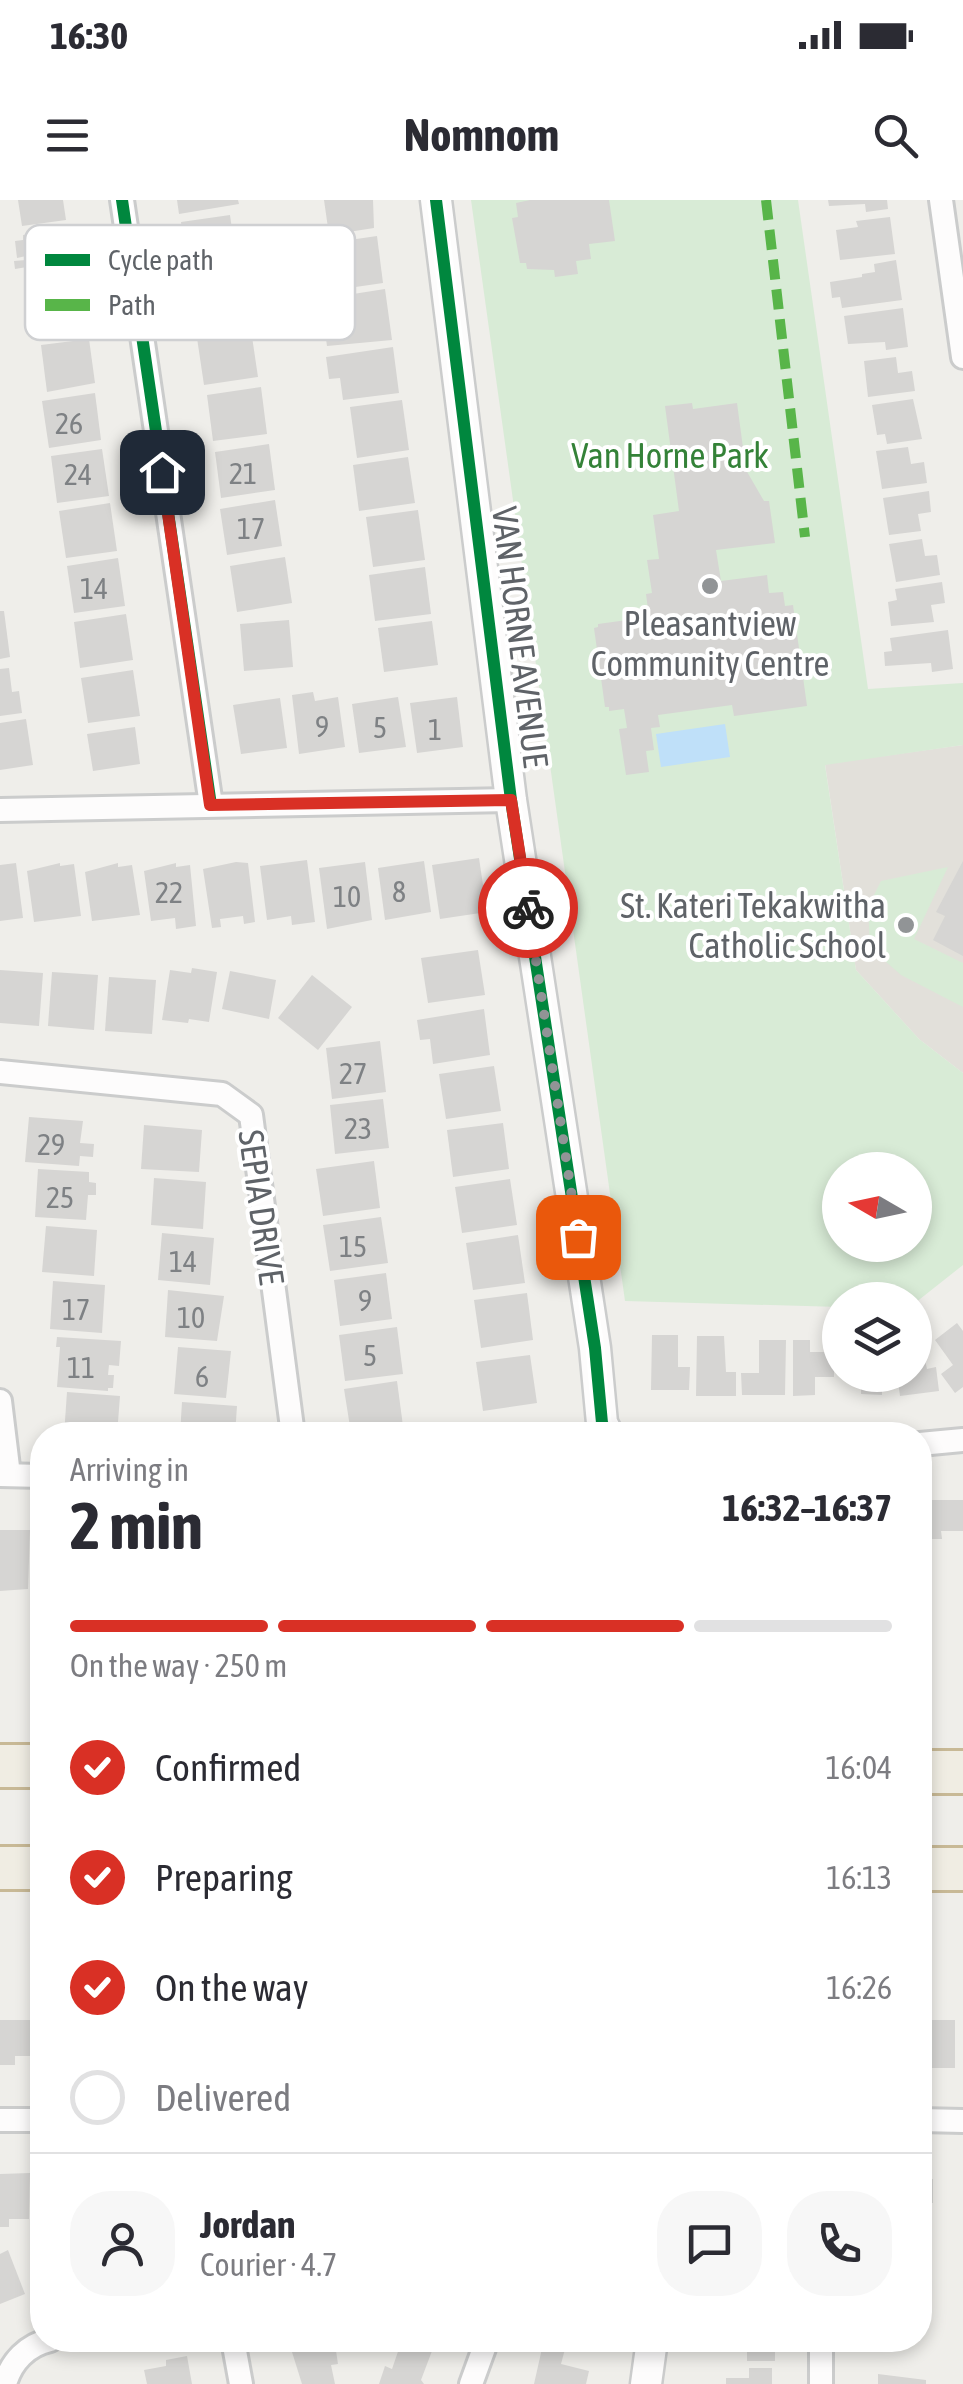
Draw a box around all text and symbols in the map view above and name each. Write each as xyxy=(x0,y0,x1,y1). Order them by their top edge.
text: 16:30 xyxy=(50,14,128,57)
icon: menu xyxy=(40,108,95,163)
icon: search xyxy=(868,108,923,163)
text: Nomnom xyxy=(404,109,559,161)
legend xyxy=(25,225,355,340)
text: Cycle path xyxy=(108,244,214,276)
text: Path xyxy=(108,289,156,321)
house number: 26 xyxy=(55,406,83,440)
pin xyxy=(120,430,205,515)
park label: Van Horne Park xyxy=(571,435,769,475)
icon: home xyxy=(135,445,190,500)
house number: 21 xyxy=(229,456,257,490)
house number: 24 xyxy=(64,457,92,491)
street label: VAN HORNE AVENUE xyxy=(485,504,557,770)
house number: 17 xyxy=(237,511,265,545)
house number: 14 xyxy=(80,571,108,605)
marker: Pleasantview Community Centre xyxy=(699,575,721,597)
place label: Pleasantview Community Centre xyxy=(591,603,829,683)
house number: 9 xyxy=(315,709,329,743)
house number: 5 xyxy=(373,710,387,744)
house number: 1 xyxy=(428,712,442,746)
courier xyxy=(478,858,578,958)
house number: 8 xyxy=(392,874,406,908)
house number: 22 xyxy=(155,875,183,909)
house number: 10 xyxy=(333,879,361,913)
icon: bike xyxy=(501,881,556,936)
place label: St. Kateri Tekakwitha Catholic School xyxy=(620,885,886,965)
marker: St. Kateri Tekakwitha Catholic School xyxy=(895,914,917,936)
house number: 27 xyxy=(339,1056,367,1090)
house number: 23 xyxy=(344,1111,372,1145)
house number: 29 xyxy=(37,1127,65,1161)
street label: SEPIA DRIVE xyxy=(231,1127,293,1287)
north arrow xyxy=(822,1152,932,1262)
map controls xyxy=(822,1152,932,1392)
house number: 25 xyxy=(46,1180,74,1214)
pin xyxy=(536,1195,621,1280)
icon: bag xyxy=(551,1210,606,1265)
house number: 15 xyxy=(339,1229,367,1263)
house number: 14 xyxy=(169,1244,197,1278)
button: layers xyxy=(822,1282,932,1392)
house number: 9 xyxy=(358,1283,372,1317)
house number: 17 xyxy=(62,1292,90,1326)
house number: 10 xyxy=(177,1300,205,1334)
house number: 5 xyxy=(363,1338,377,1372)
house number: 11 xyxy=(67,1350,95,1384)
house number: 6 xyxy=(195,1359,209,1393)
text: Arriving in xyxy=(70,1451,189,1488)
text: 16:32–16:37 xyxy=(722,1486,892,1529)
text: 2 min xyxy=(70,1488,203,1563)
text: On the way · 250 m xyxy=(70,1647,287,1684)
icon: check xyxy=(70,1740,125,1795)
text: Confirmed xyxy=(155,1746,301,1789)
text: 16:04 xyxy=(826,1749,892,1786)
icon: check xyxy=(70,1850,125,1905)
text: Preparing xyxy=(155,1856,293,1899)
text: 16:13 xyxy=(826,1859,892,1896)
icon: check xyxy=(70,1960,125,2015)
text: On the way xyxy=(155,1966,308,2009)
text: 16:26 xyxy=(826,1969,892,2006)
text: Delivered xyxy=(155,2076,291,2119)
button: person xyxy=(70,2191,175,2296)
button: chat xyxy=(657,2191,762,2296)
button: phone xyxy=(787,2191,892,2296)
text: Jordan xyxy=(200,2203,295,2246)
text: Courier · 4.7 xyxy=(200,2246,337,2283)

